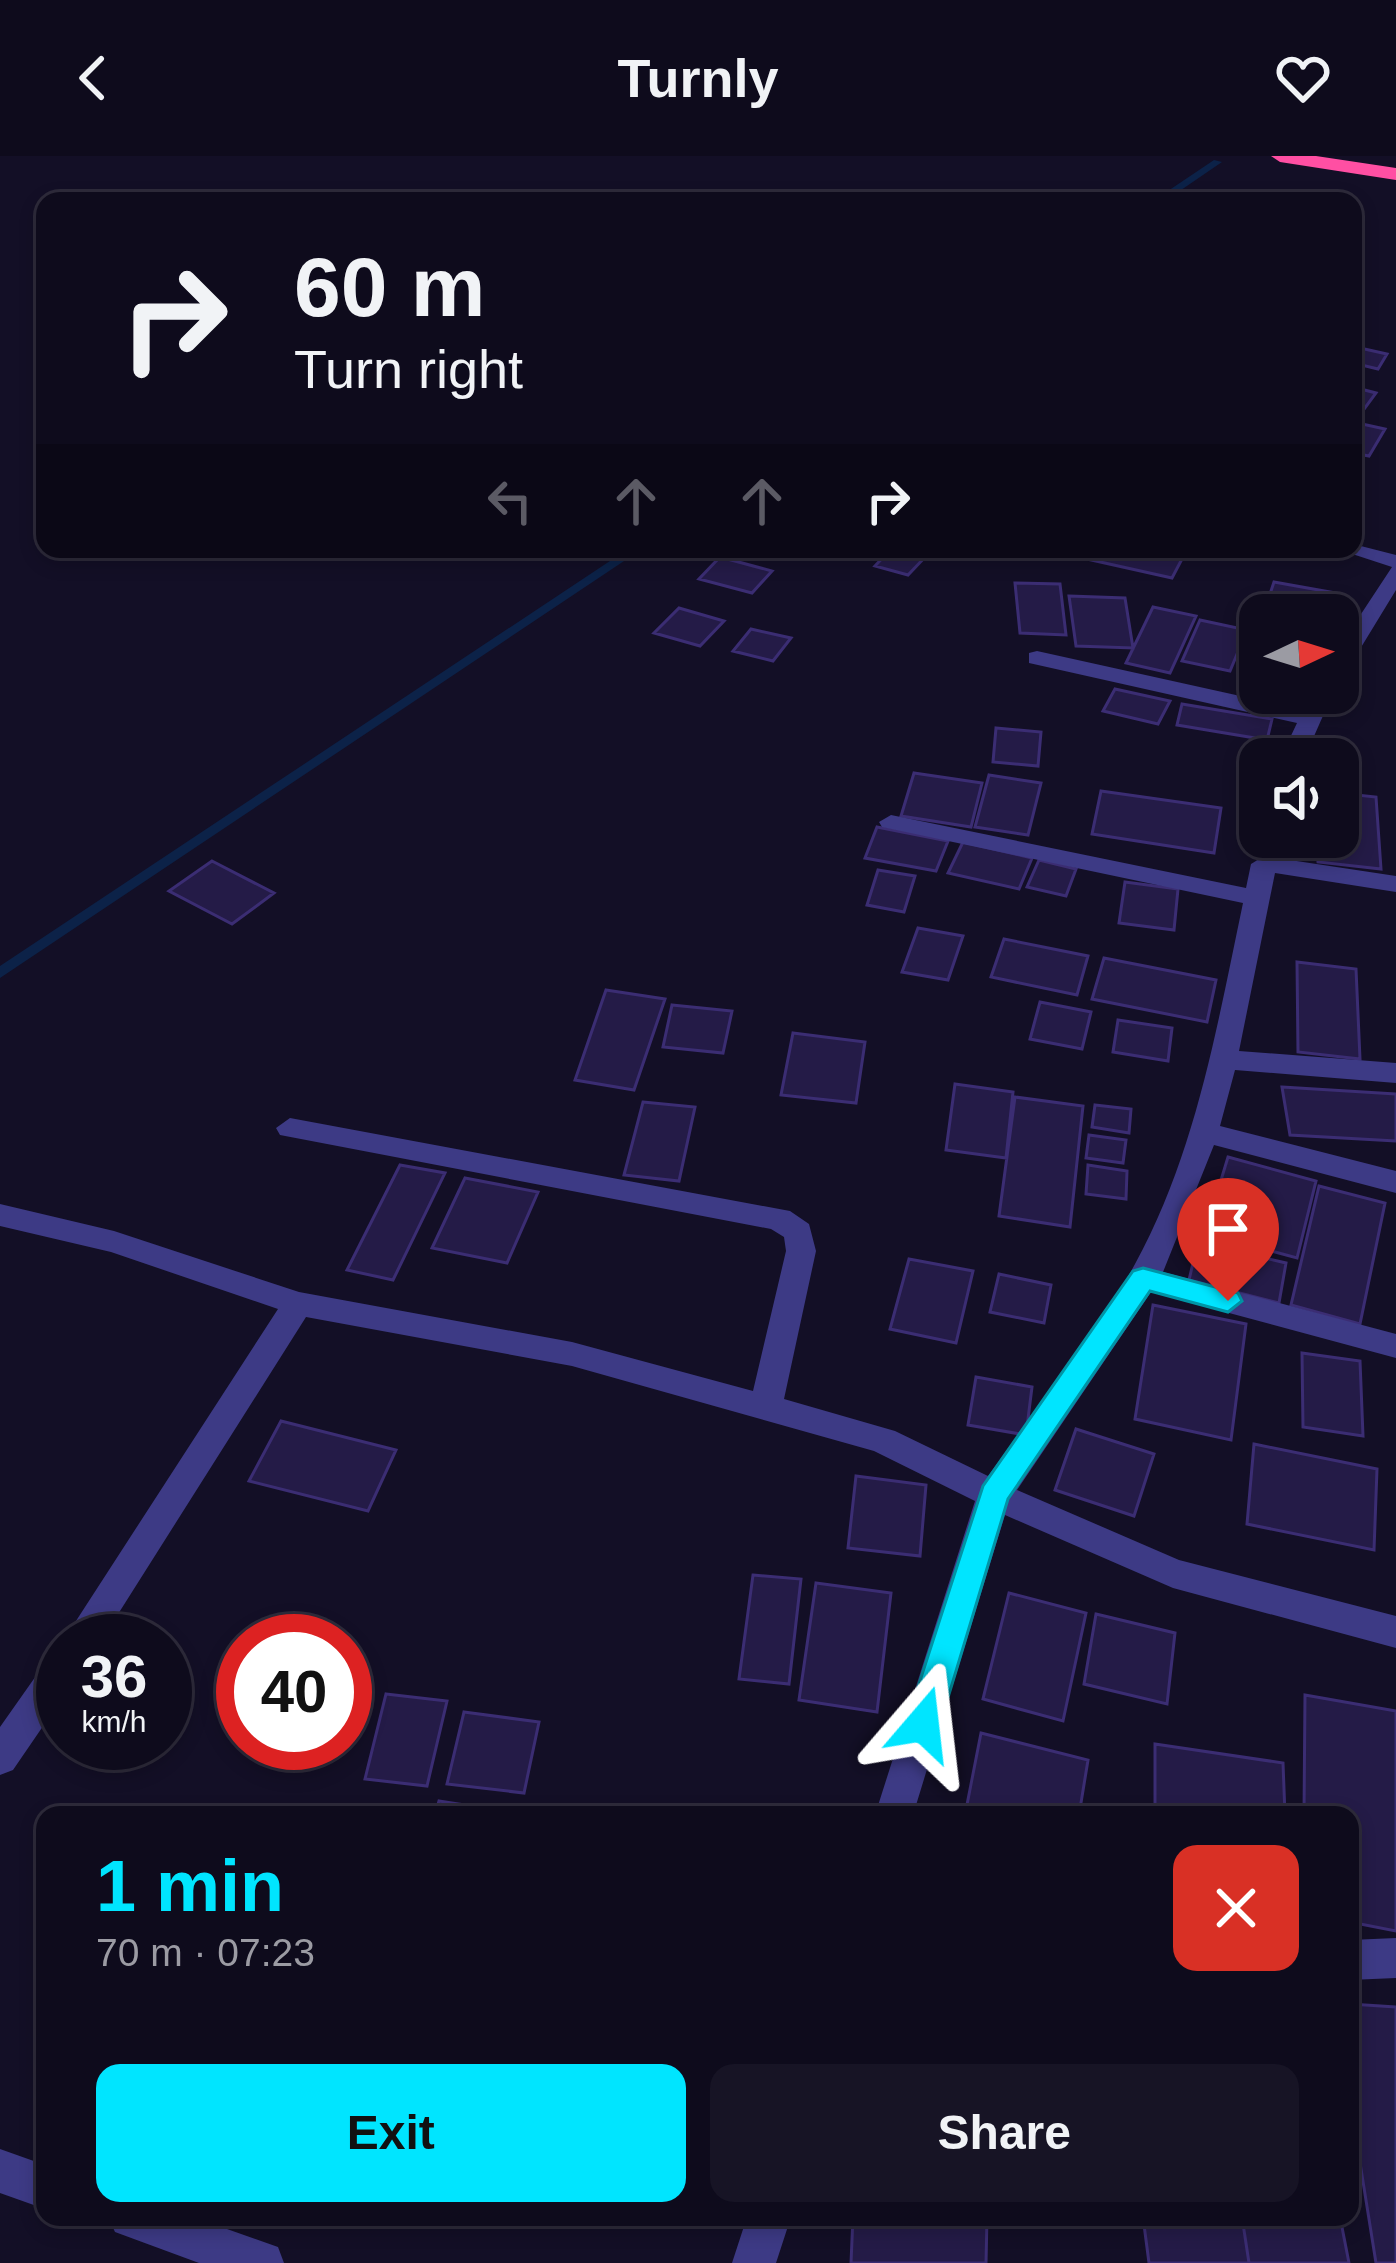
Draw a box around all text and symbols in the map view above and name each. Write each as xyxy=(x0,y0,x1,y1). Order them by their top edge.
icon: back xyxy=(60,45,126,111)
icon: heart xyxy=(1270,45,1336,111)
text: Turnly xyxy=(618,48,779,108)
icon: right xyxy=(96,240,252,396)
text: 60 m xyxy=(294,240,485,334)
text: Turn right xyxy=(294,339,523,399)
icon: left xyxy=(477,468,543,534)
icon: ahead xyxy=(603,468,669,534)
icon: ahead xyxy=(729,468,795,534)
icon: right xyxy=(855,468,921,534)
north arrow xyxy=(1239,594,1359,714)
map controls xyxy=(1239,594,1359,858)
button: sound xyxy=(1239,738,1359,858)
pin xyxy=(1177,1178,1279,1301)
icon: arrive xyxy=(1195,1196,1261,1262)
speed limit sign: 40 xyxy=(216,1614,372,1770)
text: 36 xyxy=(81,1643,147,1710)
position arrow xyxy=(860,1661,986,1787)
text: km/h xyxy=(81,1705,147,1738)
button: close xyxy=(1173,1845,1299,1971)
text: 1 min xyxy=(96,1846,284,1926)
text: 70 m · 07:23 xyxy=(96,1931,315,1974)
button: Exit xyxy=(96,2064,686,2202)
button: Share xyxy=(710,2064,1299,2202)

